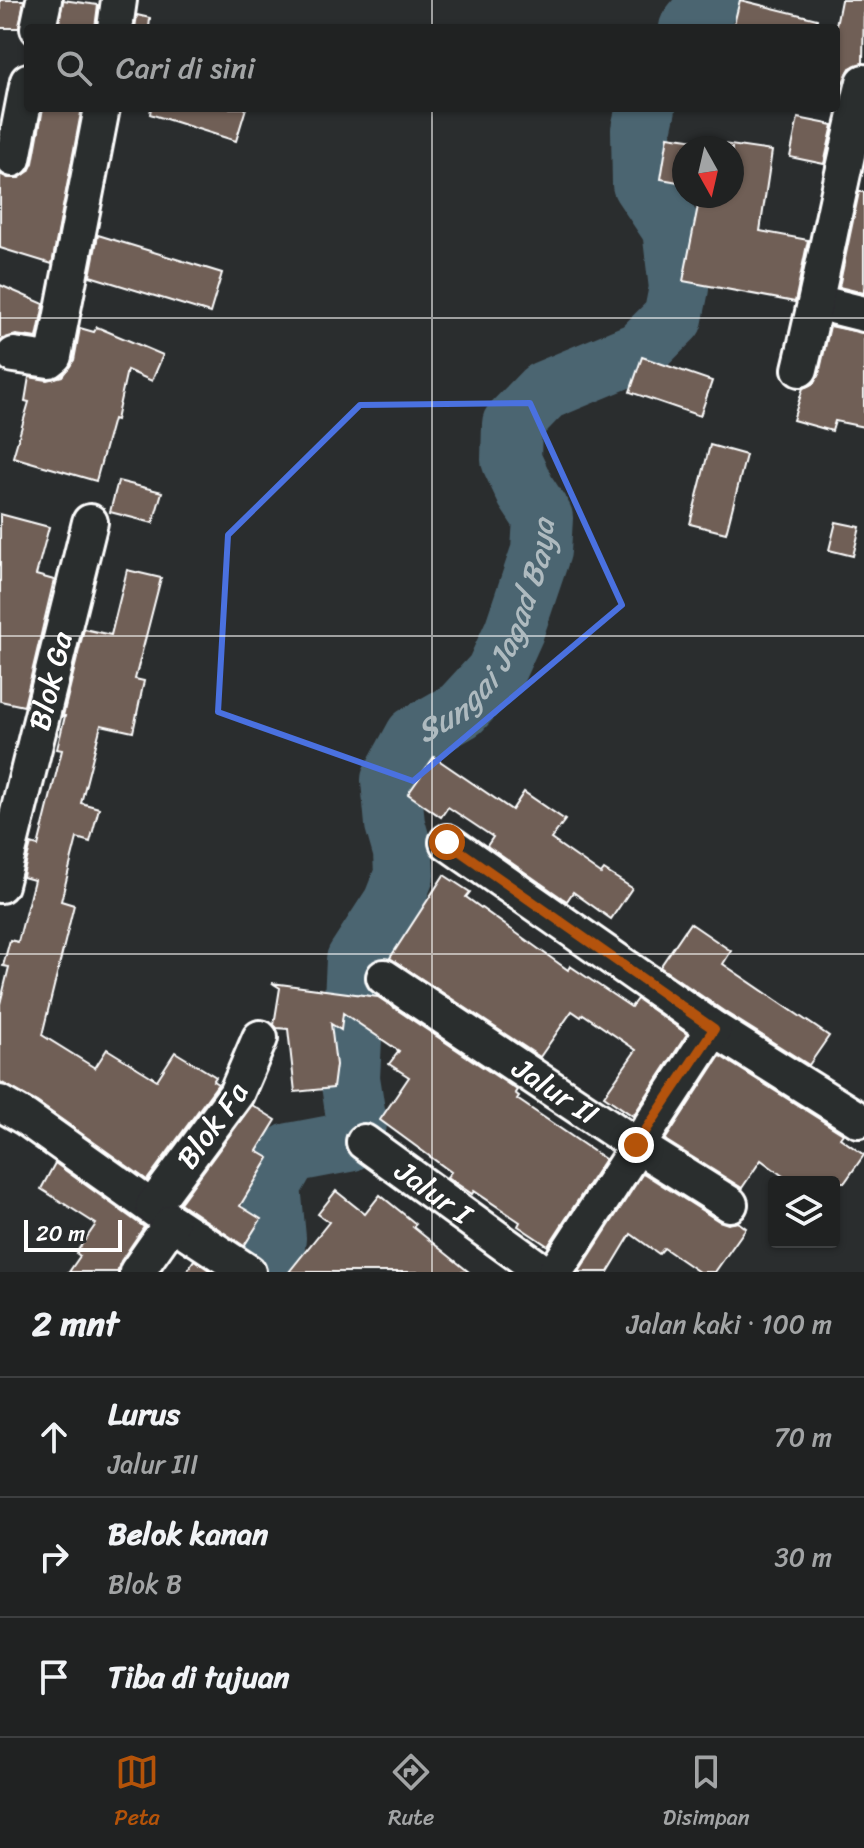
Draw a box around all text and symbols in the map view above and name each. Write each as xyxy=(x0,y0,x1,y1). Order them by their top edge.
search box xyxy=(24,24,840,112)
text: Cari di sini xyxy=(116,41,255,95)
icon: search xyxy=(52,46,96,90)
north arrow xyxy=(672,136,744,208)
water label: Sungai Jagad Baya xyxy=(405,514,572,759)
street label: Blok Ga xyxy=(12,625,89,736)
route start xyxy=(429,824,465,860)
street label: Jalur II xyxy=(500,1042,610,1140)
street label: Blok Fa xyxy=(162,1074,265,1181)
route end xyxy=(618,1127,654,1163)
street label: Jalur I xyxy=(382,1145,486,1241)
map controls xyxy=(768,1176,840,1248)
button: layers xyxy=(768,1176,840,1248)
text: 20 m xyxy=(36,1214,85,1253)
scale bar xyxy=(24,1216,122,1252)
text: 2 mnt xyxy=(32,1294,119,1354)
text: Jalan kaki · 100 m xyxy=(626,1301,832,1347)
text: Lurus xyxy=(108,1387,180,1441)
text: 70 m xyxy=(774,1414,832,1460)
icon: ahead xyxy=(32,1415,76,1459)
text: Jalur III xyxy=(108,1441,198,1487)
text: Belok kanan xyxy=(108,1507,268,1561)
text: 30 m xyxy=(775,1534,832,1580)
icon: right xyxy=(32,1535,76,1579)
text: Blok B xyxy=(108,1561,182,1607)
text: Tiba di tujuan xyxy=(108,1650,289,1704)
icon: arrive xyxy=(32,1655,76,1699)
tab: Peta xyxy=(114,1750,160,1837)
tab: Rute xyxy=(388,1750,434,1837)
tab: Disimpan xyxy=(663,1750,750,1837)

